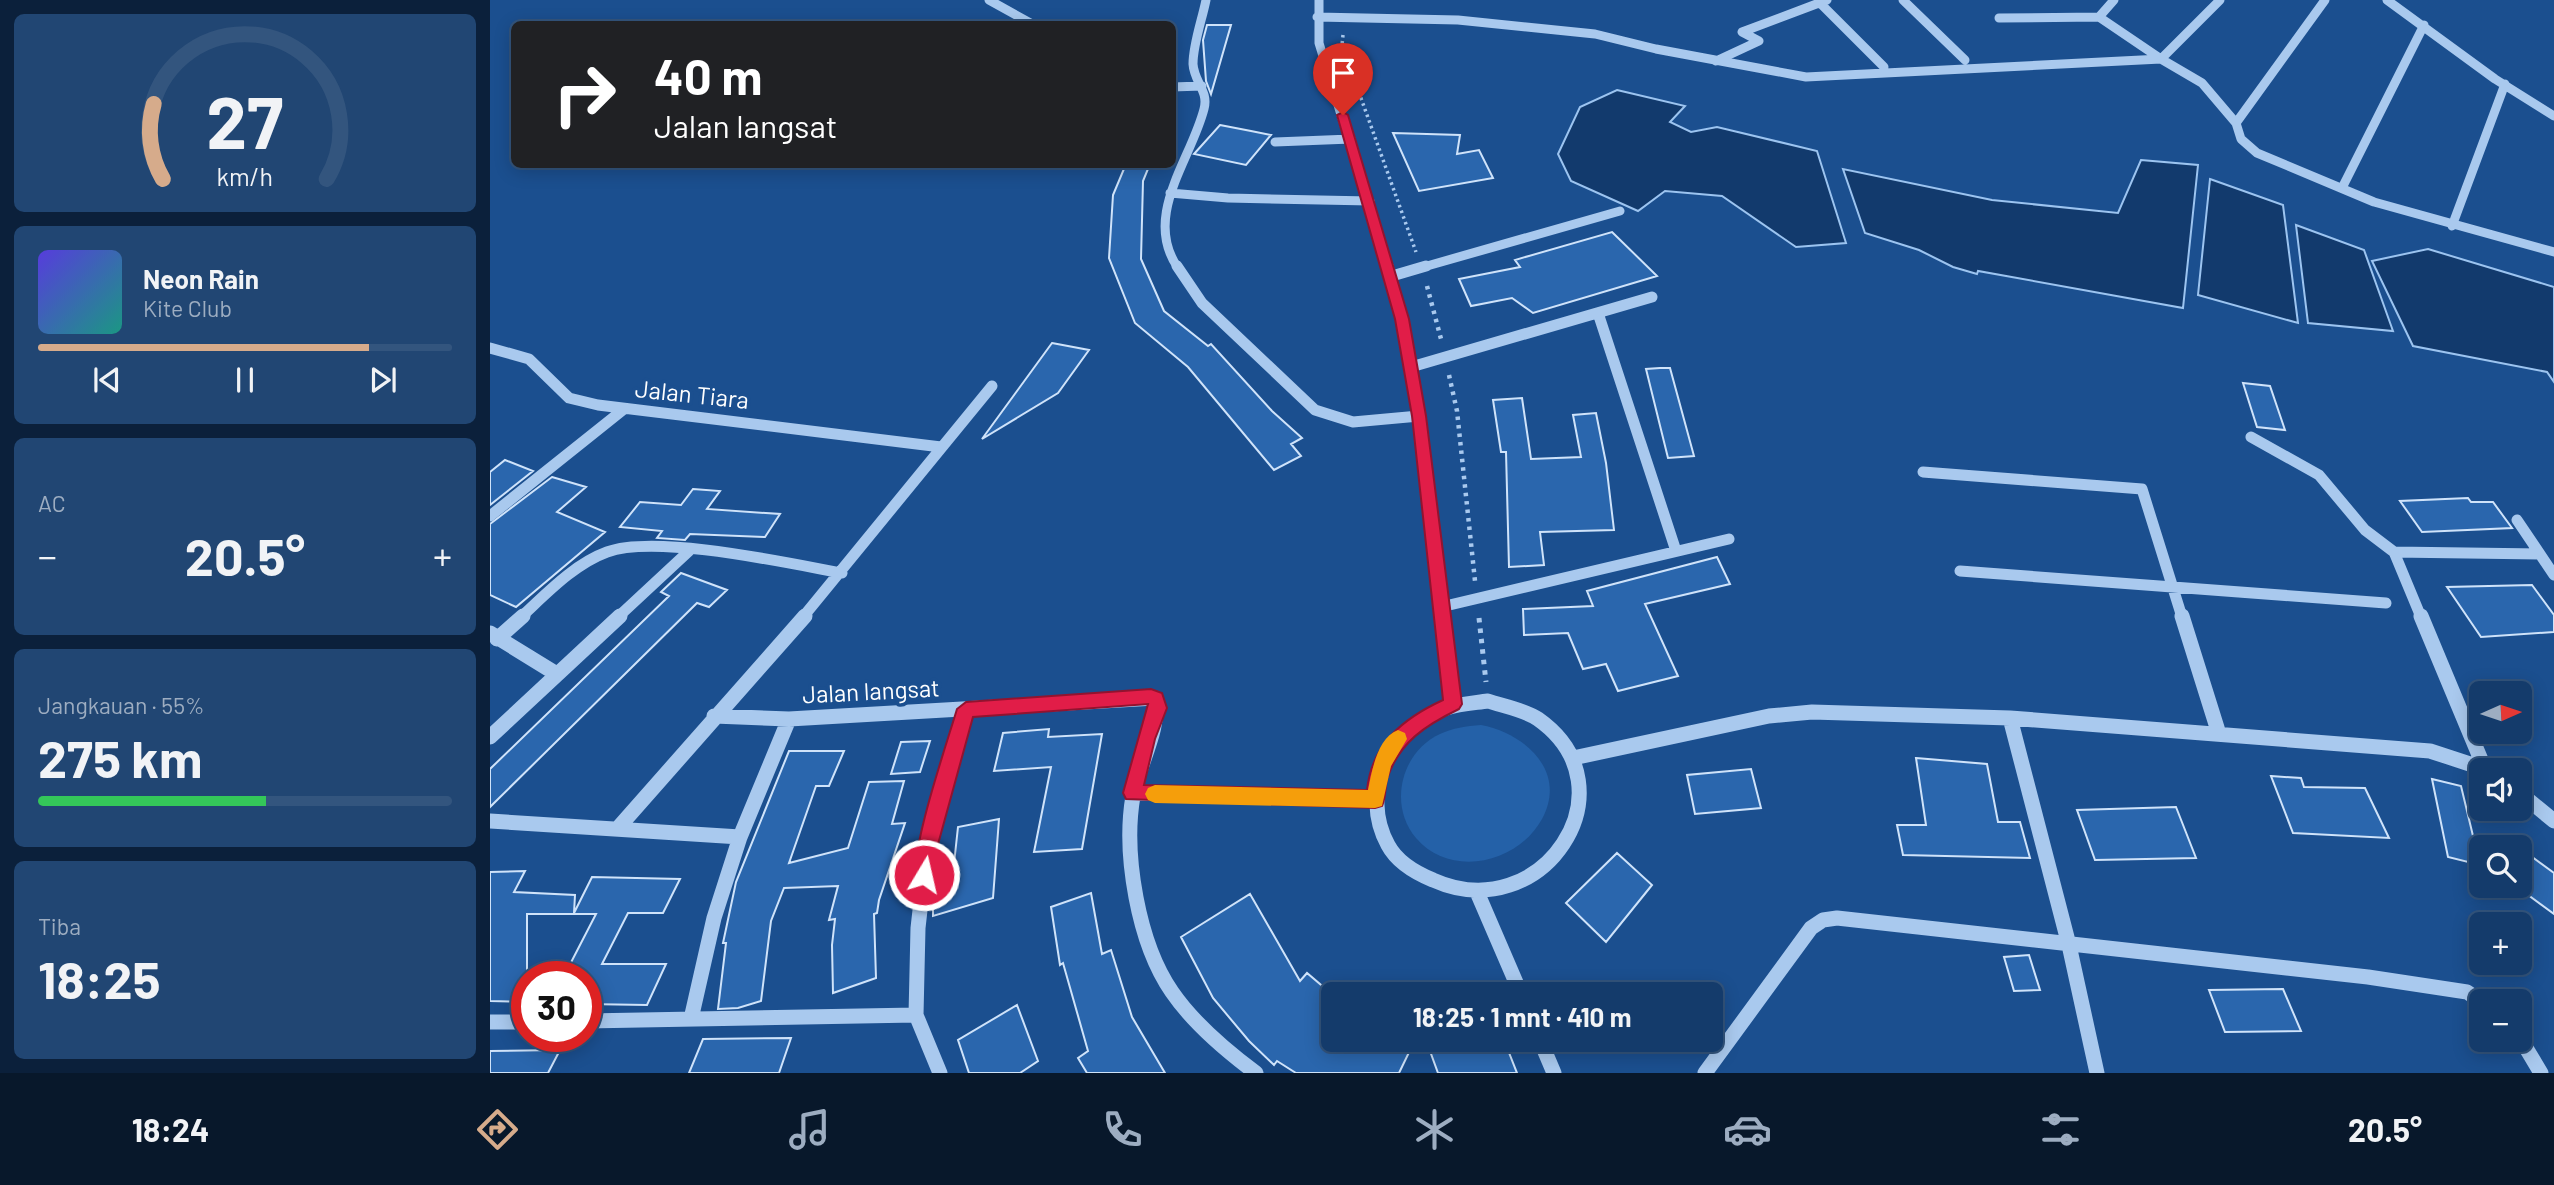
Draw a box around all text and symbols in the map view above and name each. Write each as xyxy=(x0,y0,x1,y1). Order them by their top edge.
pin xyxy=(1313,43,1373,115)
text: 40 m xyxy=(654,46,762,105)
icon: right xyxy=(539,49,630,140)
icon: arrive xyxy=(1324,54,1362,92)
text: 27 xyxy=(207,76,283,164)
text: Jalan langsat xyxy=(654,106,837,144)
text: km/h xyxy=(217,161,273,191)
text: Neon Rain xyxy=(143,263,259,294)
text: Kite Club xyxy=(143,294,232,322)
icon: previous xyxy=(88,361,126,399)
icon: pause xyxy=(226,361,264,399)
icon: next xyxy=(364,361,402,399)
street label: Jalan Tiara xyxy=(634,373,751,414)
text: AC xyxy=(38,489,66,517)
text: 20.5° xyxy=(185,524,305,586)
text: − xyxy=(38,532,57,578)
text: + xyxy=(433,532,452,578)
street label: Jalan langsat xyxy=(802,672,940,709)
north arrow xyxy=(2469,681,2532,744)
map controls xyxy=(2469,681,2532,1052)
text: Jangkauan · 55% xyxy=(38,691,204,719)
text: 275 km xyxy=(38,726,202,788)
button: sound xyxy=(2469,758,2532,821)
button: search xyxy=(2469,835,2532,898)
position arrow xyxy=(887,838,961,912)
text: Tiba xyxy=(38,912,81,940)
button: + xyxy=(2469,912,2532,975)
text: 18:25 xyxy=(38,947,161,1009)
speed limit sign: 30 xyxy=(511,961,602,1052)
button: − xyxy=(2469,989,2532,1052)
text: 18:25 · 1 mnt · 410 m xyxy=(1413,1001,1631,1032)
icon: directions xyxy=(473,1105,522,1154)
icon: music xyxy=(785,1105,834,1154)
icon: phone xyxy=(1098,1105,1147,1154)
icon: climate xyxy=(1410,1105,1459,1154)
icon: car xyxy=(1723,1105,1772,1154)
icon: filters xyxy=(2036,1105,2085,1154)
text: 18:24 xyxy=(132,1110,209,1148)
text: 20.5° xyxy=(2348,1110,2422,1148)

